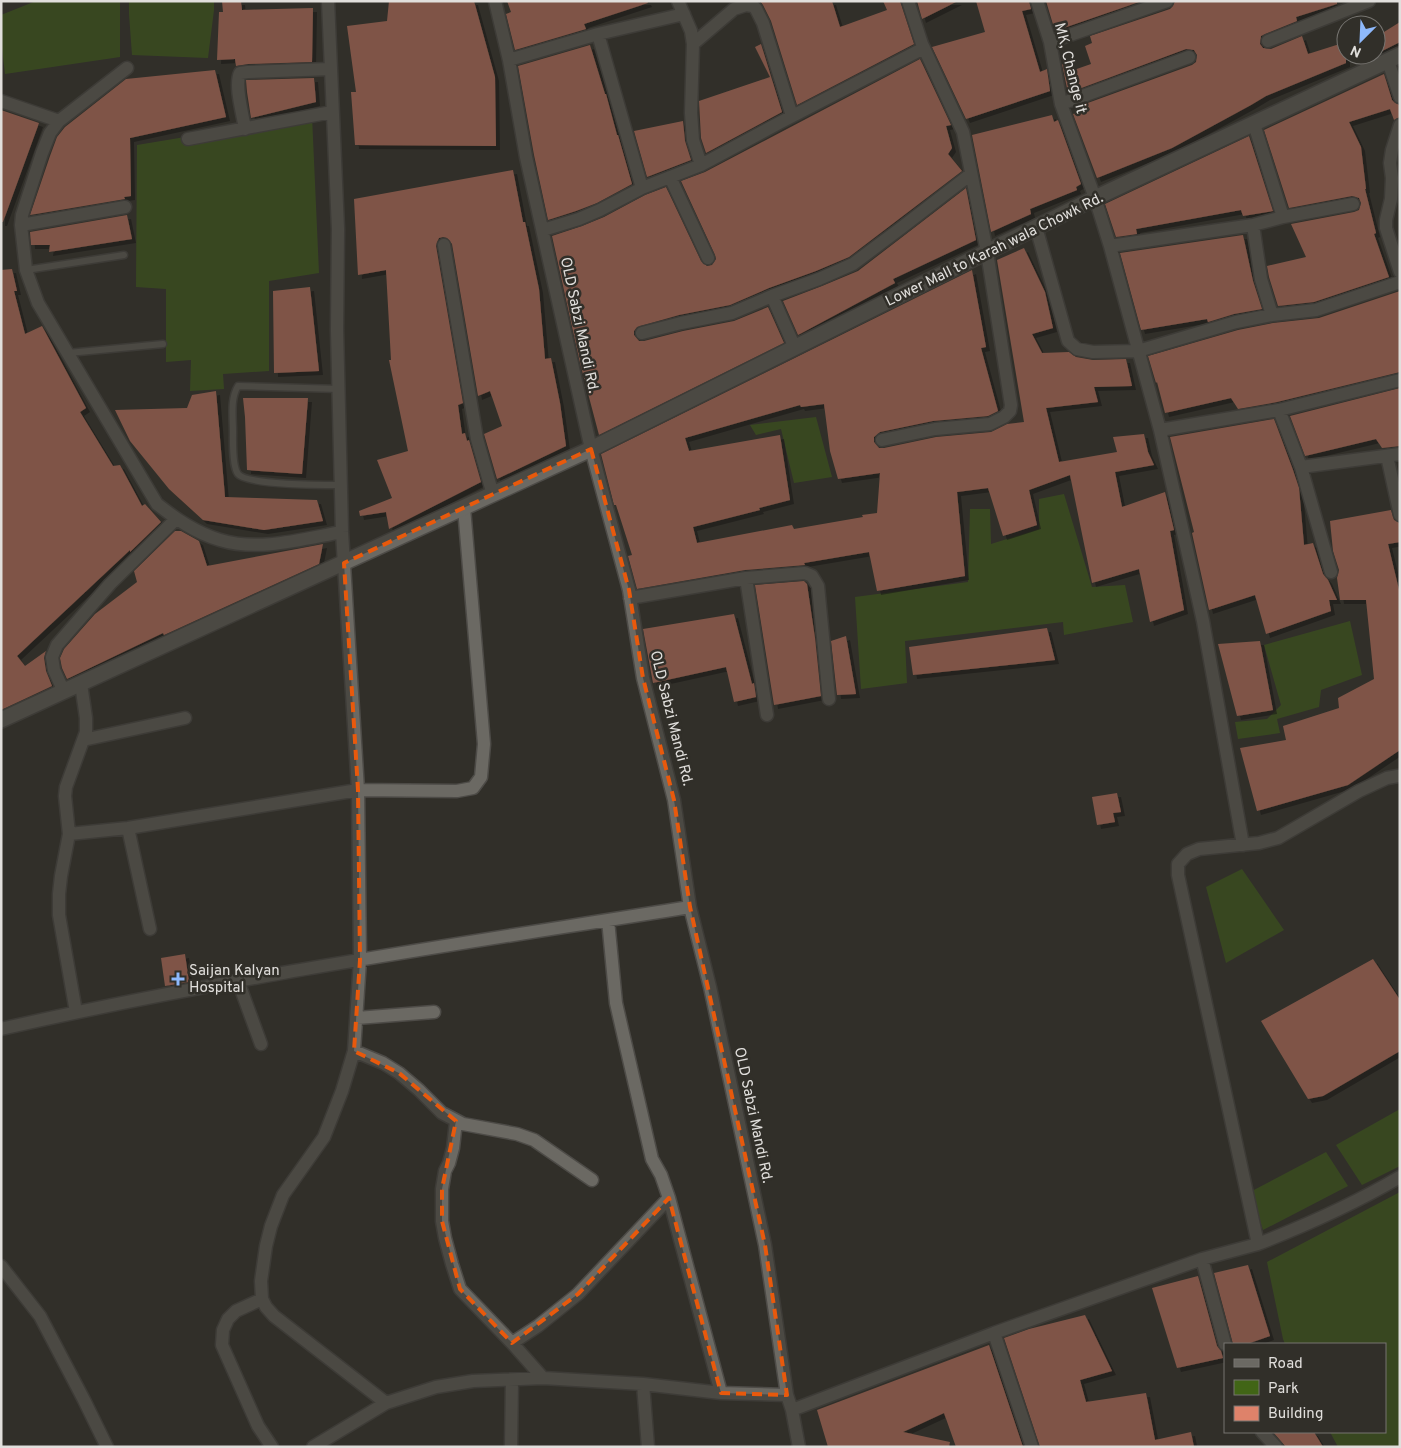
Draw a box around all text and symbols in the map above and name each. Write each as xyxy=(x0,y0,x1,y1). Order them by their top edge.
north arrow xyxy=(1336,15,1386,65)
street label: MK, Change it xyxy=(1049,21,1090,116)
text: N xyxy=(1348,41,1364,60)
street label: Lower Mall to Karah wala Chowk Rd. xyxy=(883,189,1107,312)
street label: OLD Sabzi Mandi Rd. xyxy=(555,256,602,395)
street label: OLD Sabzi Mandi Rd. xyxy=(645,649,697,788)
place label: Saijan Kalyan Hospital xyxy=(189,962,280,998)
marker: Saijan Kalyan Hospital xyxy=(171,972,185,986)
street label: OLD Sabzi Mandi Rd. xyxy=(729,1046,776,1185)
legend xyxy=(1224,1343,1386,1433)
text: Road xyxy=(1268,1355,1303,1374)
text: Park xyxy=(1268,1380,1299,1399)
text: Building xyxy=(1268,1405,1323,1424)

